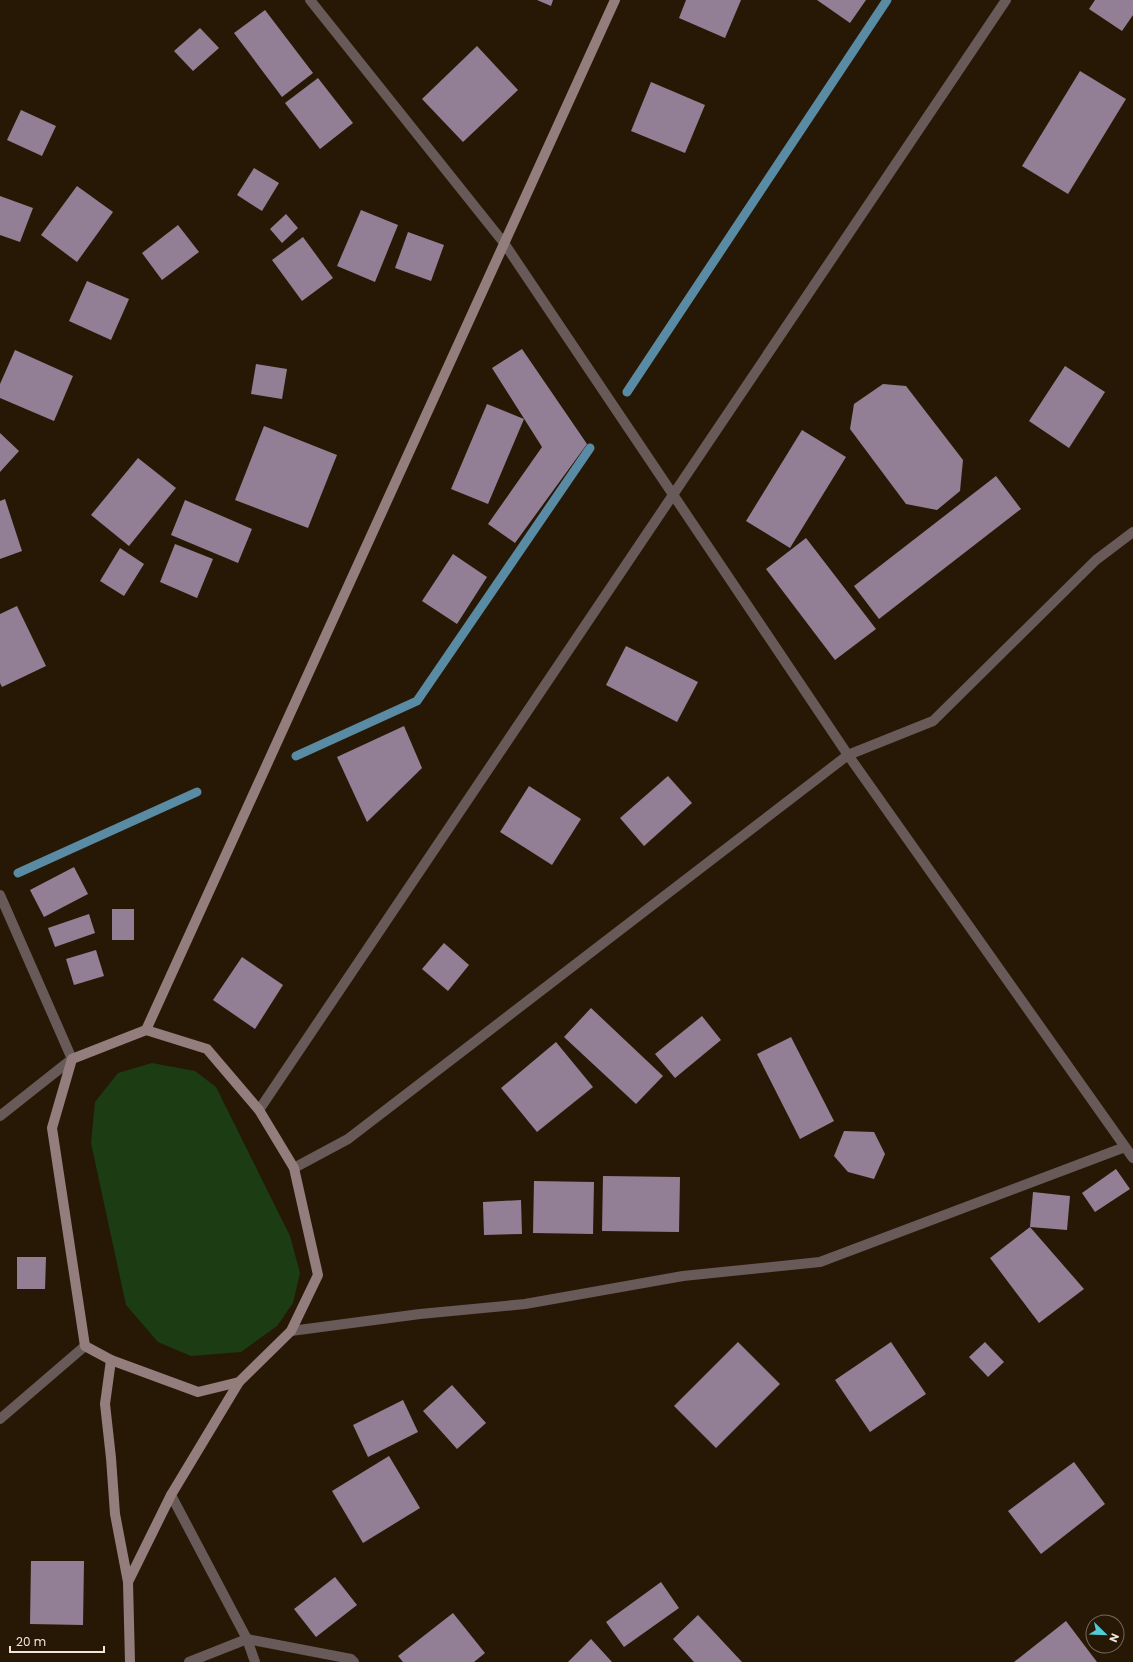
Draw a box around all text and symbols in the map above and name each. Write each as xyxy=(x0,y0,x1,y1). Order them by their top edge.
north arrow xyxy=(1085,1614,1125,1654)
scale bar xyxy=(10,1628,104,1654)
text: N xyxy=(1105,1631,1123,1645)
text: 20 m xyxy=(16,1633,46,1650)

